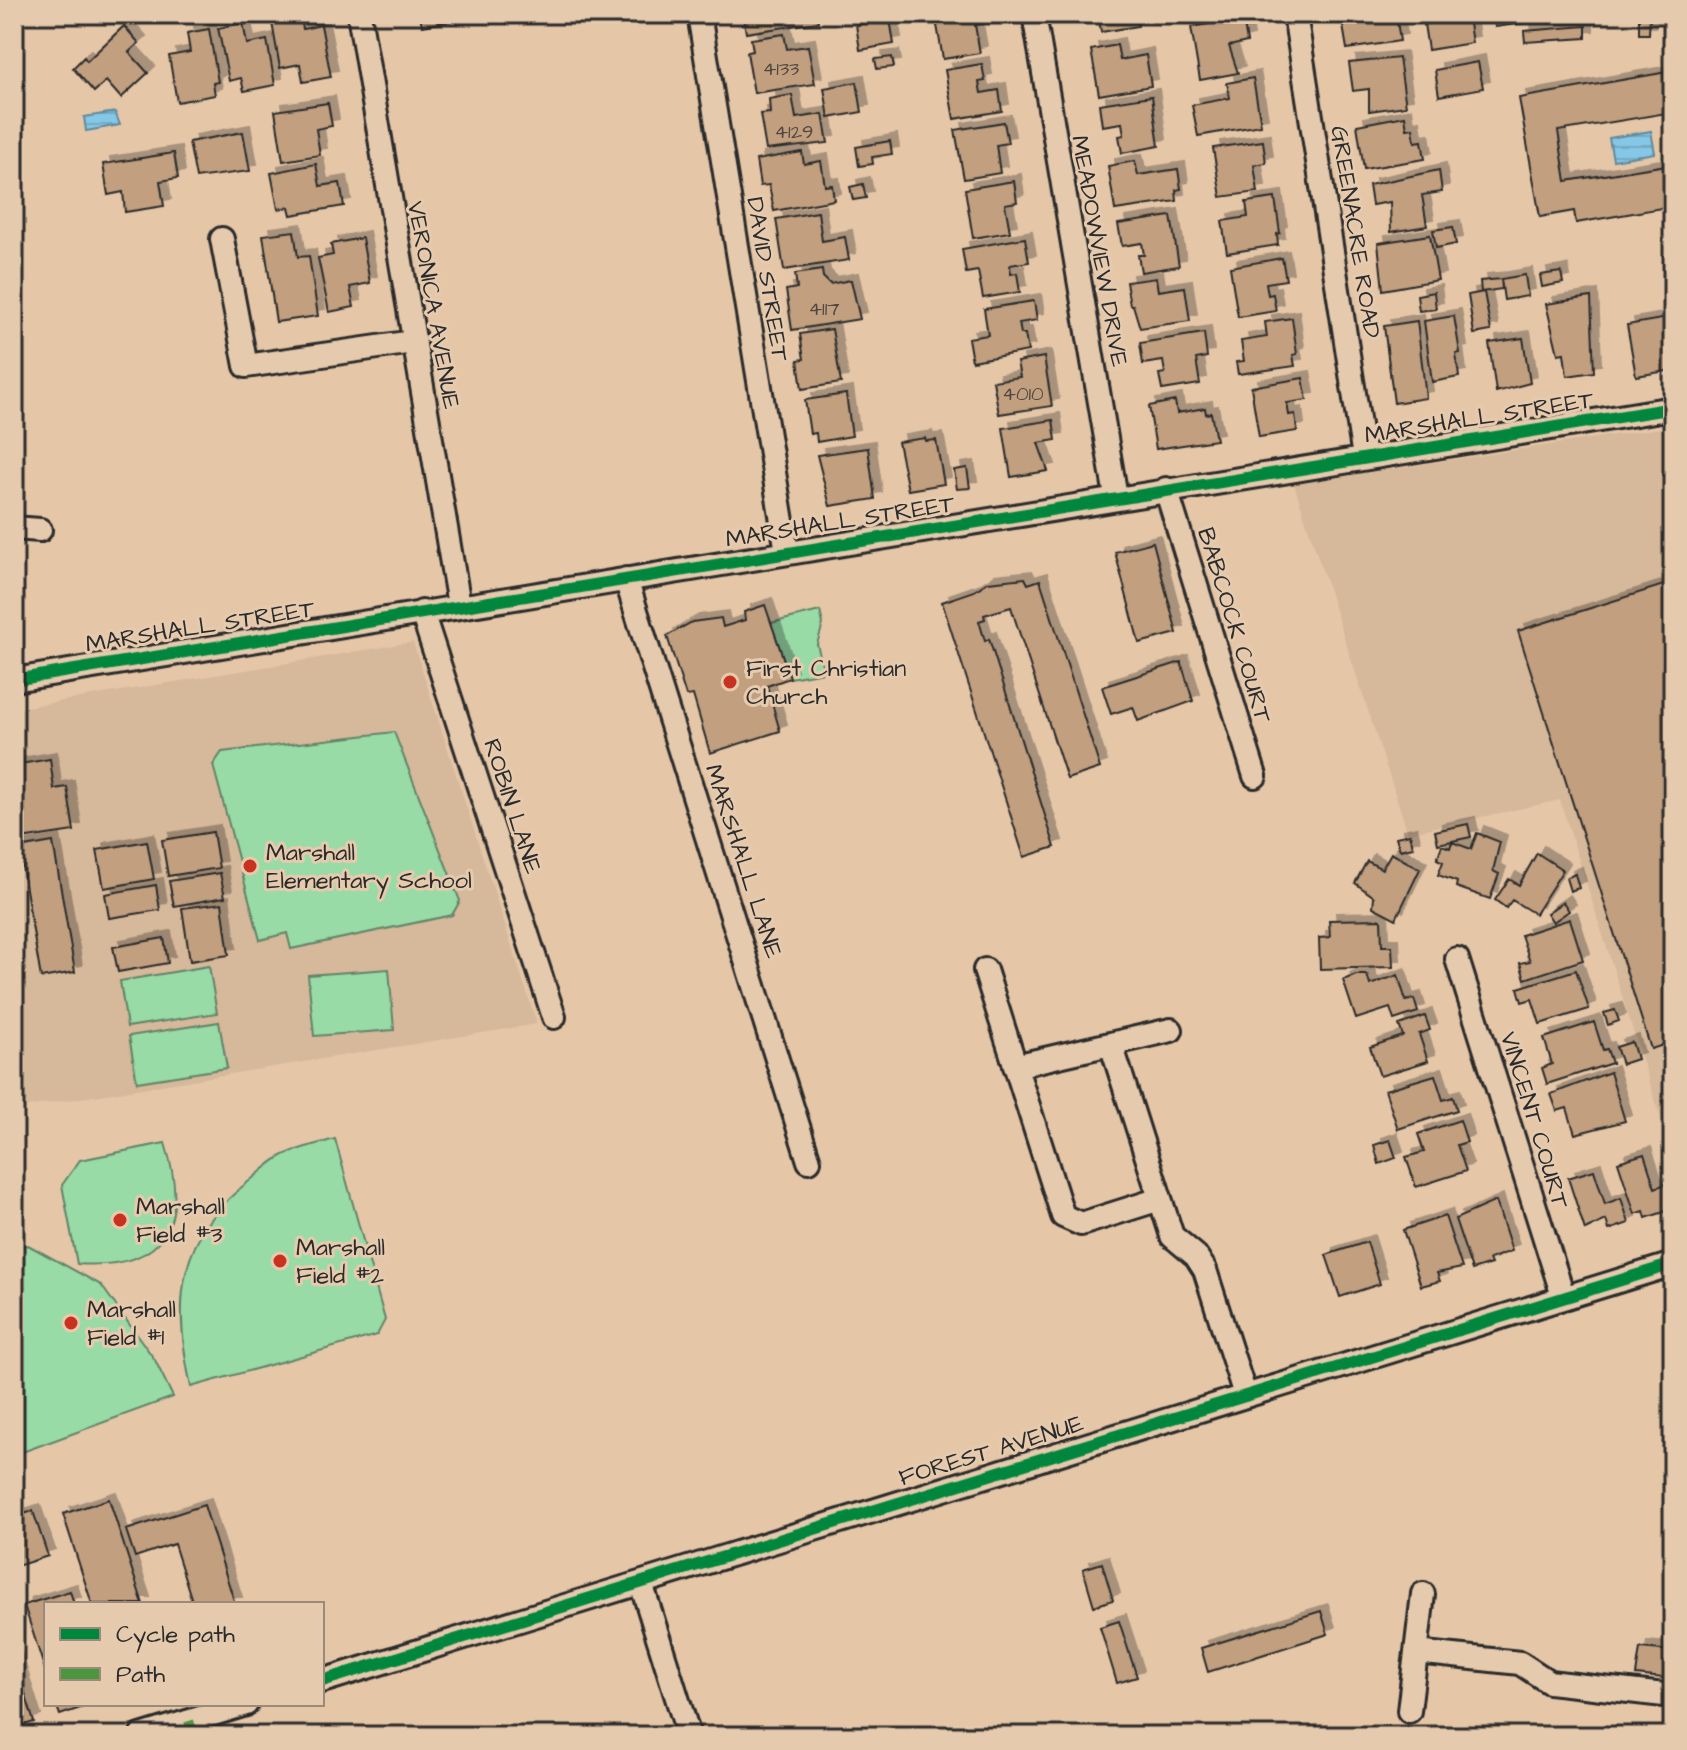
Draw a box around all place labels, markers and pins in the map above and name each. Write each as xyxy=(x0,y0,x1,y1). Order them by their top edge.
place label: First Christian Church xyxy=(746,652,906,714)
marker: First Christian Church xyxy=(721,673,739,691)
place label: Marshall Elementary School xyxy=(266,836,472,899)
marker: Marshall Elementary School xyxy=(241,857,259,875)
place label: Marshall Field #3 xyxy=(136,1190,225,1252)
marker: Marshall Field #3 xyxy=(111,1211,129,1229)
place label: Marshall Field #2 xyxy=(296,1231,385,1293)
marker: Marshall Field #2 xyxy=(271,1252,289,1270)
place label: Marshall Field #1 xyxy=(87,1293,176,1355)
marker: Marshall Field #1 xyxy=(62,1314,80,1332)

